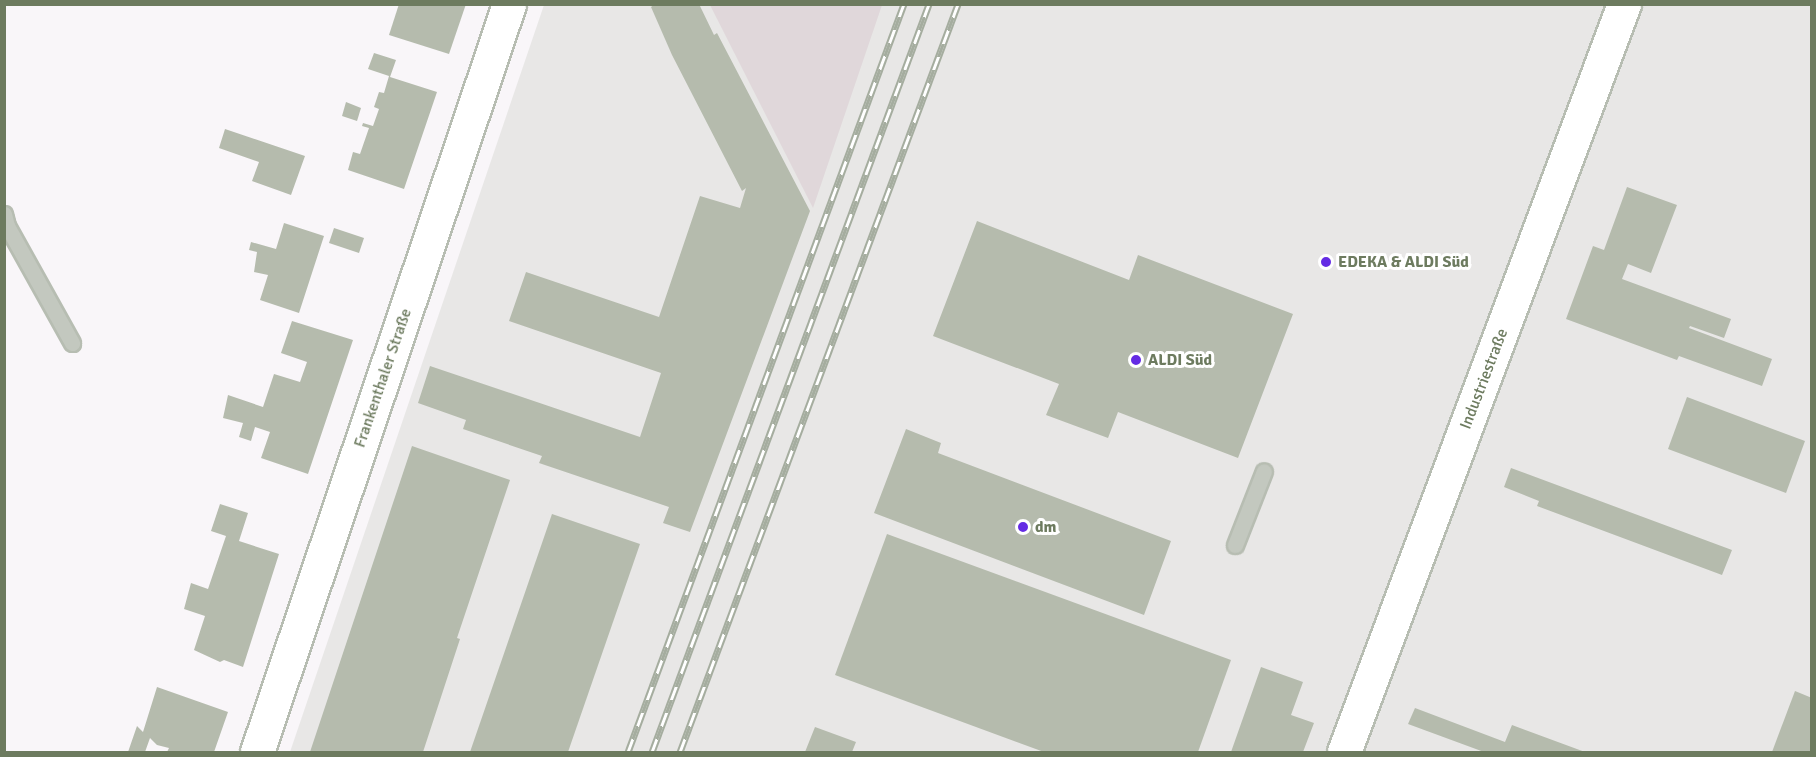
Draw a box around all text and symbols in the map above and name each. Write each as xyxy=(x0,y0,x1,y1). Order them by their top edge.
place label: EDEKA & ALDI Süd xyxy=(1338,252,1469,272)
marker: EDEKA & ALDI Süd xyxy=(1319,255,1333,269)
street label: Frankenthaler Straße xyxy=(350,306,416,450)
street label: Industriestraße xyxy=(1456,326,1512,432)
place label: ALDI Süd xyxy=(1148,350,1212,370)
marker: ALDI Süd xyxy=(1129,353,1143,367)
place label: dm xyxy=(1035,517,1057,537)
marker: dm xyxy=(1016,520,1030,534)

